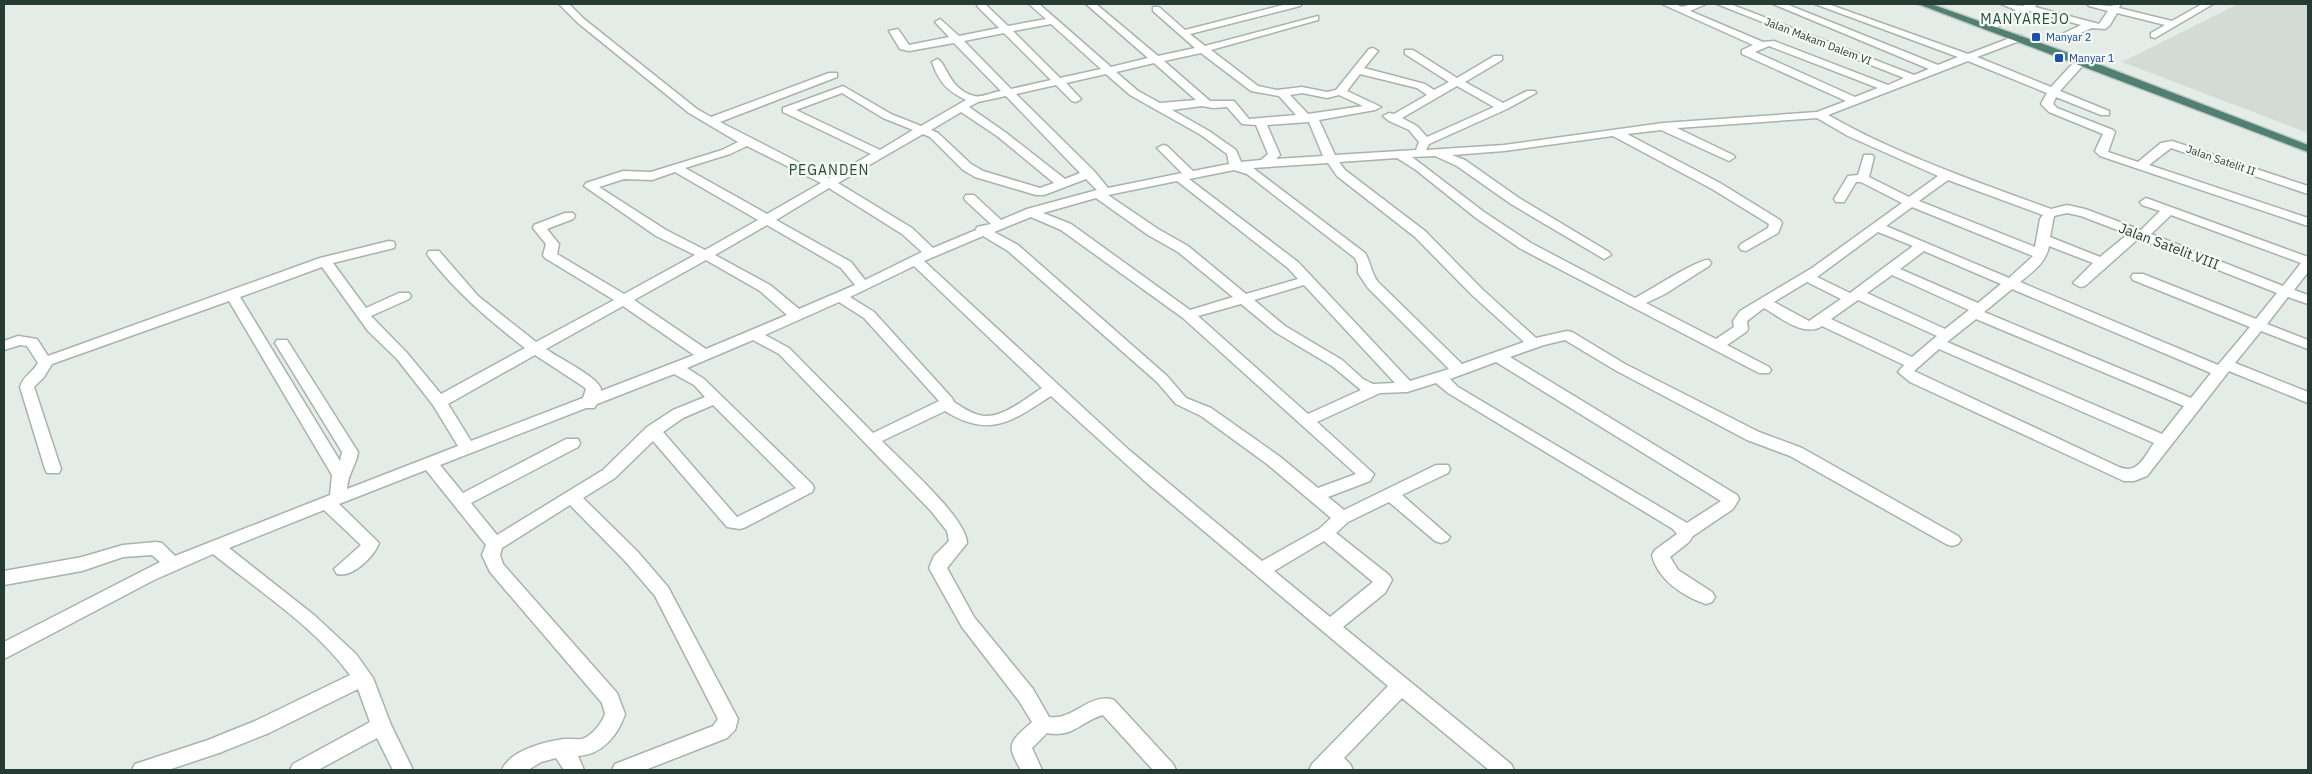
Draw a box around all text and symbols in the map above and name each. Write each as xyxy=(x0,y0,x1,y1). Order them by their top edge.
district label: MANYAREJO xyxy=(1980,10,2070,28)
street label: Jalan Makam Dalem VI xyxy=(1763,14,1873,68)
place label: Manyar 2 xyxy=(2046,30,2091,44)
marker: Manyar 2 xyxy=(2030,31,2042,43)
place label: Manyar 1 xyxy=(2069,51,2115,65)
marker: Manyar 1 xyxy=(2053,52,2065,64)
street label: Jalan Satelit II xyxy=(2185,142,2257,178)
district label: PEGANDEN xyxy=(789,161,869,179)
street label: Jalan Satelit VIII xyxy=(2116,219,2222,273)

